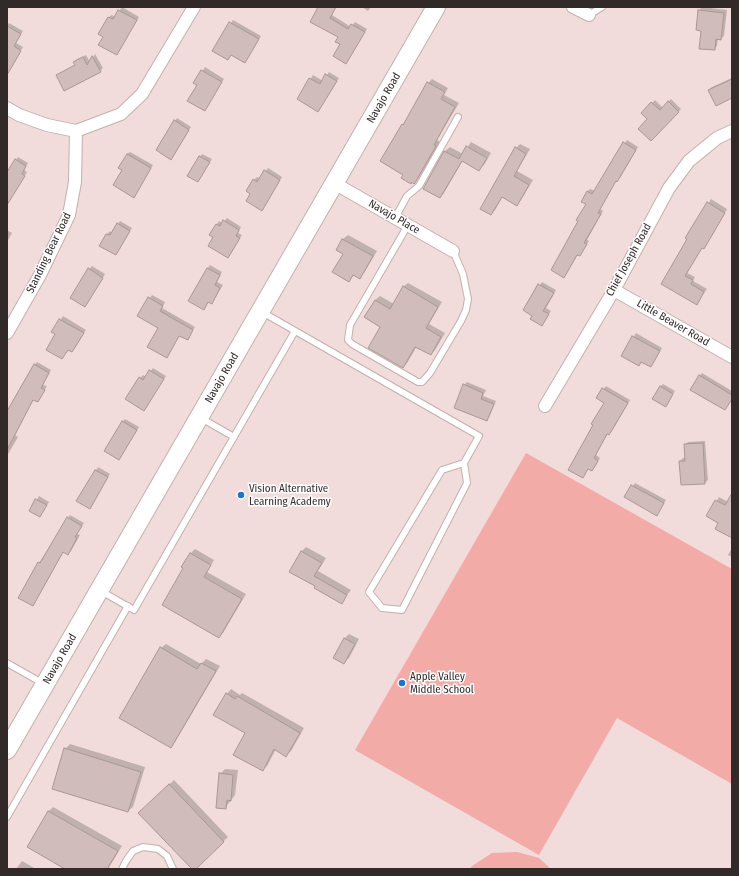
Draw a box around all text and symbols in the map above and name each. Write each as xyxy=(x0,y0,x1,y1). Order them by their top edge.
street label: Navajo Road xyxy=(364,71,404,125)
street label: Navajo Place xyxy=(366,197,422,237)
street label: Standing Bear Road xyxy=(24,210,74,296)
street label: Chief Joseph Road xyxy=(603,221,655,299)
street label: Little Beaver Road xyxy=(634,297,712,349)
street label: Navajo Road xyxy=(202,351,242,405)
place label: Vision Alternative Learning Academy xyxy=(249,482,331,508)
marker: Vision Alternative Learning Academy xyxy=(236,490,246,500)
street label: Navajo Road xyxy=(40,632,80,686)
place label: Apple Valley Middle School xyxy=(410,670,474,696)
marker: Apple Valley Middle School xyxy=(397,678,407,688)

